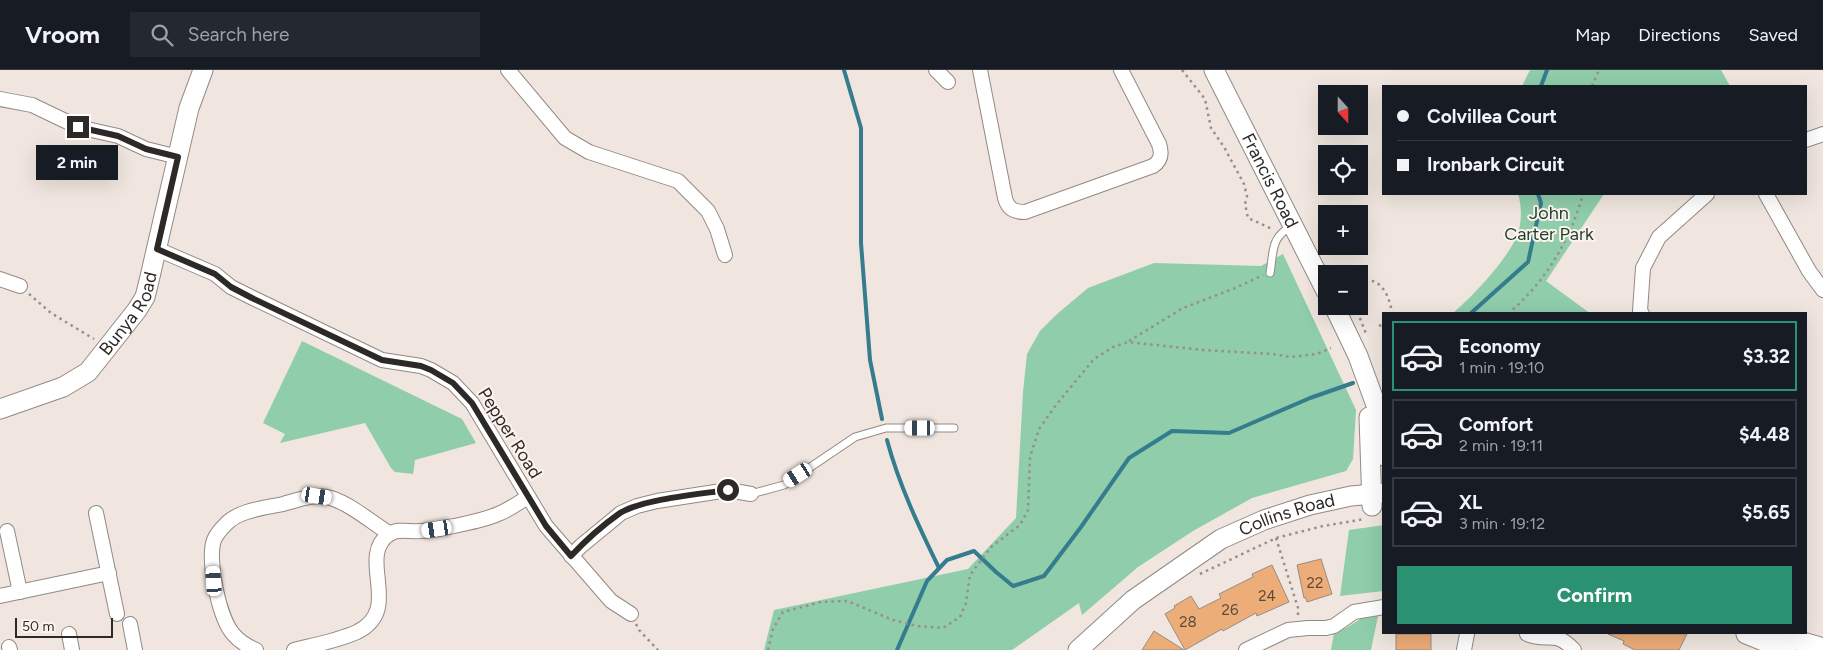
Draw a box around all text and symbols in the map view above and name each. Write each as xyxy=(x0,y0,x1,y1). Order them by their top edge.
search box xyxy=(130,12,480,57)
text: Vroom xyxy=(25,20,100,49)
icon: search xyxy=(148,21,176,49)
text: Search here xyxy=(188,23,289,46)
text: Map xyxy=(1575,24,1610,46)
text: Directions xyxy=(1638,24,1720,46)
text: Saved xyxy=(1748,24,1798,46)
north arrow xyxy=(1318,85,1368,135)
map controls xyxy=(1318,85,1368,315)
text: Colvillea Court xyxy=(1427,105,1557,128)
route end xyxy=(67,116,89,138)
street label: Francis Road xyxy=(1237,130,1303,232)
callout: 2 min xyxy=(37,144,119,180)
button: locate xyxy=(1318,145,1368,195)
text: 2 min xyxy=(57,153,97,172)
text: Ironbark Circuit xyxy=(1427,153,1565,176)
park label: John Carter Park xyxy=(1504,202,1594,245)
button: + xyxy=(1318,205,1368,255)
button: − xyxy=(1318,265,1368,315)
street label: Bunya Road xyxy=(95,270,162,360)
icon: car xyxy=(1399,334,1444,379)
text: Economy xyxy=(1459,335,1541,358)
text: $3.32 xyxy=(1743,345,1790,368)
text: 1 min · 19:10 xyxy=(1459,358,1544,377)
street label: Pepper Road xyxy=(473,383,547,483)
icon: car xyxy=(1399,412,1444,457)
text: Comfort xyxy=(1459,413,1534,436)
car xyxy=(905,421,935,436)
text: $4.48 xyxy=(1739,423,1790,446)
text: 2 min · 19:11 xyxy=(1459,436,1543,455)
car xyxy=(781,461,814,489)
route start xyxy=(717,479,739,501)
car xyxy=(301,486,332,506)
street label: Collins Road xyxy=(1235,489,1337,541)
icon: car xyxy=(1399,490,1444,535)
text: XL xyxy=(1459,491,1482,514)
text: $5.65 xyxy=(1742,501,1790,524)
text: 3 min · 19:12 xyxy=(1459,514,1545,533)
car xyxy=(421,519,452,539)
car xyxy=(205,566,222,596)
button: Confirm xyxy=(1397,566,1792,624)
house number: 22 xyxy=(1307,574,1323,592)
house number: 24 xyxy=(1258,587,1276,605)
house number: 26 xyxy=(1222,601,1239,619)
house number: 28 xyxy=(1179,613,1197,631)
scale bar xyxy=(15,615,112,638)
text: 50 m xyxy=(22,618,54,635)

